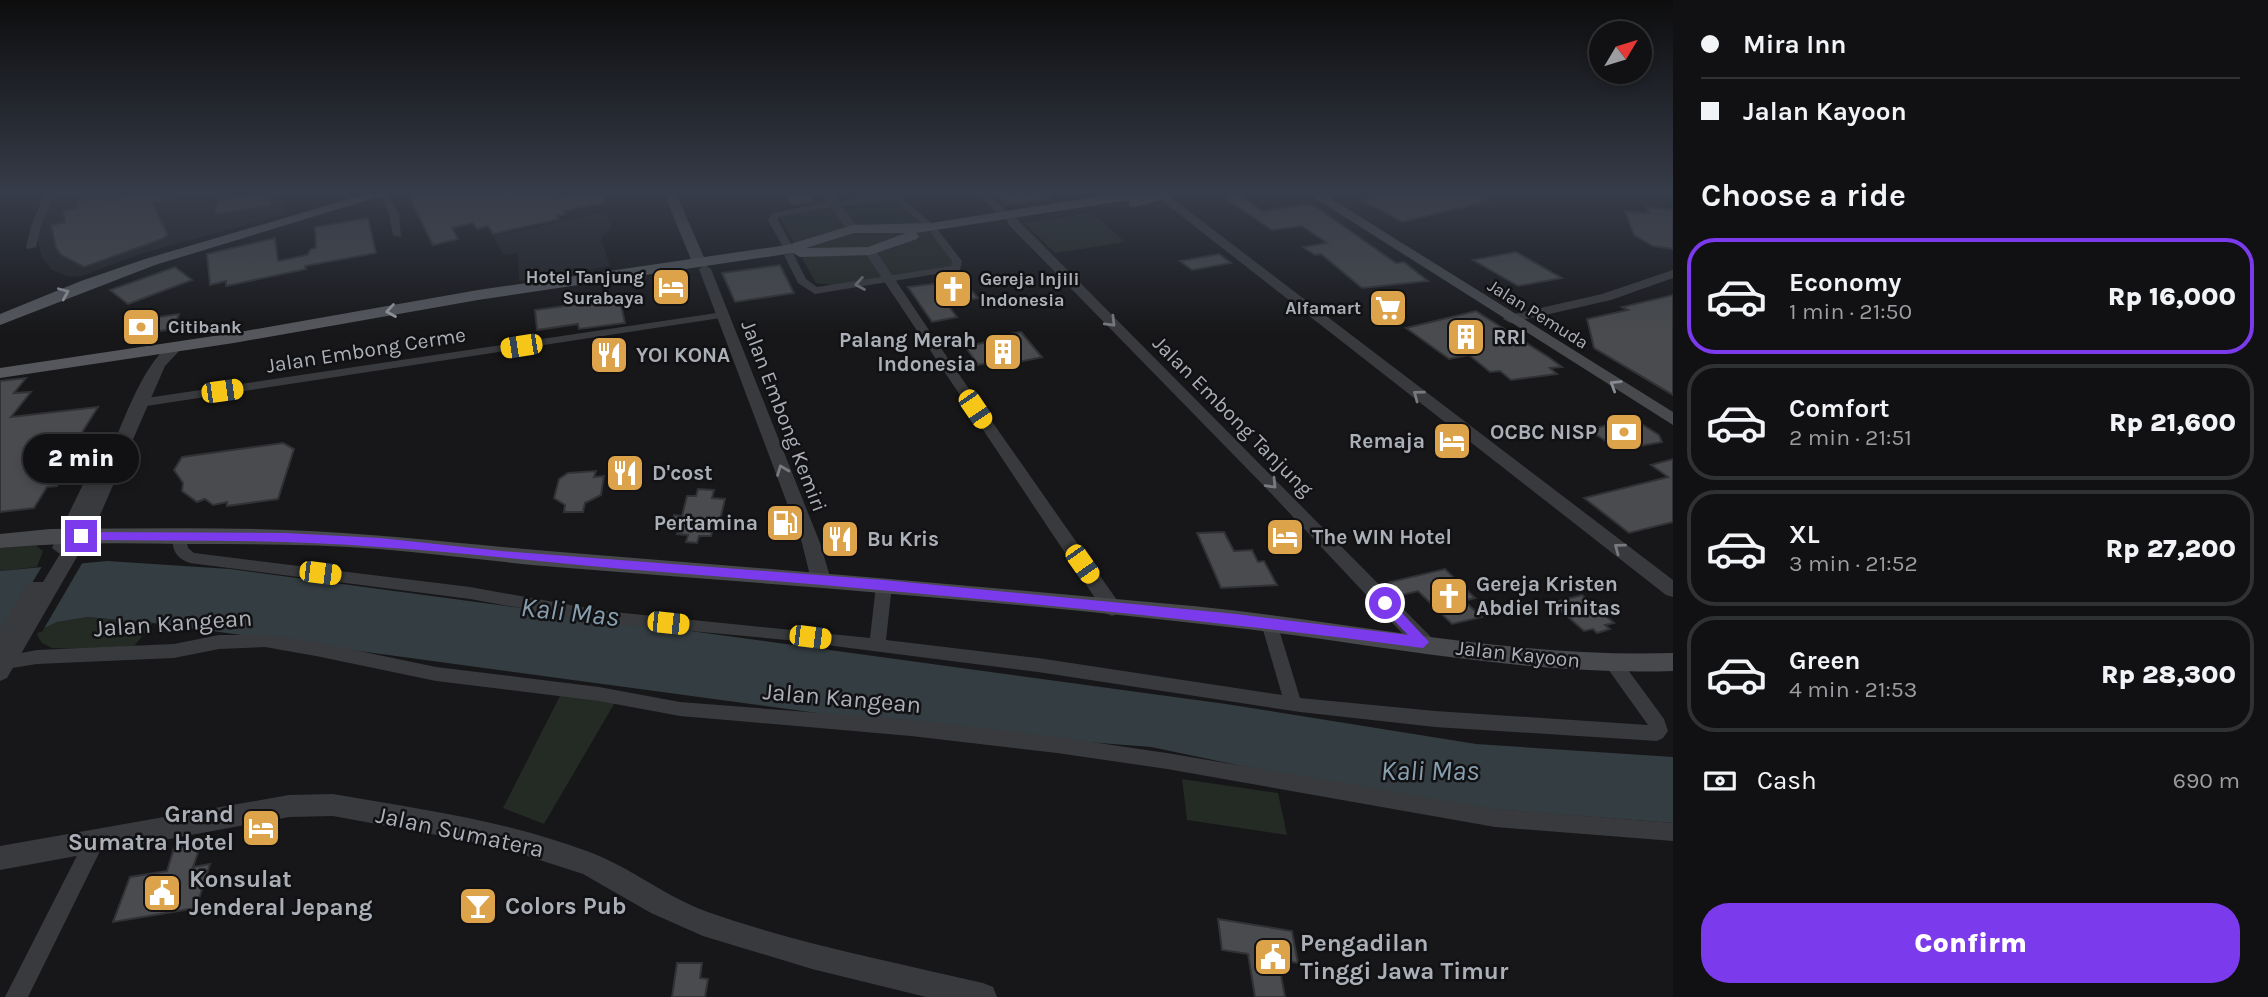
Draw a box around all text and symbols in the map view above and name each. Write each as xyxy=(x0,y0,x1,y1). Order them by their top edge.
north arrow xyxy=(1589,21,1652,84)
map controls xyxy=(1589,21,1652,84)
text: Mira Inn xyxy=(1743,29,1847,60)
text: Jalan Kayoon xyxy=(1743,96,1907,127)
text: Choose a ride xyxy=(1701,177,1906,214)
icon: car xyxy=(1705,265,1768,328)
place label: Hotel Tanjung Surabaya xyxy=(526,266,645,309)
hotel icon: Hotel Tanjung Surabaya xyxy=(650,266,692,308)
text: Economy xyxy=(1789,267,1901,298)
church icon: Gereja Injili Indonesia xyxy=(932,268,974,310)
place label: Gereja Injili Indonesia xyxy=(980,268,1079,311)
street label: Jalan Pemuda xyxy=(1484,274,1592,354)
one-way arrow xyxy=(854,276,866,291)
text: Rp 16,000 xyxy=(2108,281,2236,312)
one-way arrow xyxy=(57,287,69,301)
supermarket icon: Alfamart xyxy=(1367,287,1409,329)
place label: Alfamart xyxy=(1285,297,1361,319)
text: 1 min · 21:50 xyxy=(1789,298,1912,325)
one-way arrow xyxy=(385,303,397,318)
bank icon: Citibank xyxy=(120,306,162,348)
one-way arrow xyxy=(1103,314,1116,327)
place label: Citibank xyxy=(168,316,242,338)
building icon: RRI xyxy=(1445,316,1487,358)
street label: Jalan Embong Kemiri xyxy=(736,317,832,515)
street label: Jalan Embong Cerme xyxy=(265,322,467,378)
place label: RRI xyxy=(1493,325,1526,349)
place label: Palang Merah Indonesia xyxy=(839,328,976,376)
building icon: Palang Merah Indonesia xyxy=(982,331,1024,373)
street label: Jalan Embong Tanjung xyxy=(1148,331,1318,501)
car xyxy=(499,332,544,360)
restaurant icon: YOI KONA xyxy=(588,334,630,376)
place label: YOI KONA xyxy=(636,343,730,367)
car xyxy=(200,378,245,404)
one-way arrow xyxy=(1609,380,1622,393)
car xyxy=(955,386,996,432)
one-way arrow xyxy=(1414,391,1426,404)
icon: car xyxy=(1705,391,1768,454)
text: Comfort xyxy=(1789,393,1890,424)
text: Rp 21,600 xyxy=(2109,407,2236,438)
bank icon: OCBC NISP xyxy=(1603,411,1645,453)
hotel icon: Remaja xyxy=(1431,420,1473,462)
place label: OCBC NISP xyxy=(1490,420,1597,444)
text: 2 min · 21:51 xyxy=(1789,424,1912,451)
place label: Remaja xyxy=(1349,429,1425,453)
callout: 2 min xyxy=(23,434,139,484)
text: 2 min xyxy=(48,445,114,472)
restaurant icon: D'cost xyxy=(604,452,646,494)
place label: D'cost xyxy=(652,461,713,485)
one-way arrow xyxy=(777,464,791,476)
one-way arrow xyxy=(1263,476,1276,489)
fuel station icon: Pertamina xyxy=(764,502,806,544)
place label: Pertamina xyxy=(654,511,758,535)
hotel icon: The WIN Hotel xyxy=(1264,516,1306,558)
icon: car xyxy=(1705,517,1768,580)
restaurant icon: Bu Kris xyxy=(819,518,861,560)
text: XL xyxy=(1789,519,1820,550)
route end xyxy=(65,520,97,552)
place label: The WIN Hotel xyxy=(1312,525,1452,549)
place label: Bu Kris xyxy=(867,527,939,551)
text: Rp 27,200 xyxy=(2105,533,2236,564)
car xyxy=(1062,541,1103,587)
one-way arrow xyxy=(1614,544,1626,557)
text: 3 min · 21:52 xyxy=(1789,550,1918,577)
car xyxy=(298,560,343,586)
place label: Gereja Kristen Abdiel Trinitas xyxy=(1476,572,1621,620)
church icon: Gereja Kristen Abdiel Trinitas xyxy=(1428,575,1470,617)
route start xyxy=(1369,587,1401,619)
water label: Kali Mas xyxy=(519,590,621,633)
street label: Jalan Kangean xyxy=(93,603,253,643)
car xyxy=(647,610,690,636)
car xyxy=(788,624,833,650)
street label: Jalan Kayoon xyxy=(1455,636,1581,672)
icon: car xyxy=(1705,643,1768,706)
text: Green xyxy=(1789,645,1861,676)
text: Rp 28,300 xyxy=(2101,659,2236,690)
text: 4 min · 21:53 xyxy=(1789,676,1917,703)
street label: Jalan Kangean xyxy=(762,677,922,719)
water label: Kali Mas xyxy=(1381,754,1479,787)
icon: cash xyxy=(1701,762,1739,800)
text: Cash xyxy=(1757,765,1817,796)
text: 690 m xyxy=(2173,767,2240,794)
place label: Grand Sumatra Hotel xyxy=(68,800,234,856)
street label: Jalan Sumatera xyxy=(373,801,547,863)
hotel icon: Grand Sumatra Hotel xyxy=(240,807,282,849)
place label: Konsulat Jenderal Jepang xyxy=(189,865,373,921)
public building icon: Konsulat Jenderal Jepang xyxy=(141,872,183,914)
bar icon: Colors Pub xyxy=(457,885,499,927)
place label: Colors Pub xyxy=(505,892,627,920)
button: Confirm xyxy=(1701,903,2240,983)
place label: Pengadilan Tinggi Jawa Timur xyxy=(1300,929,1509,985)
public building icon: Pengadilan Tinggi Jawa Timur xyxy=(1252,936,1294,978)

